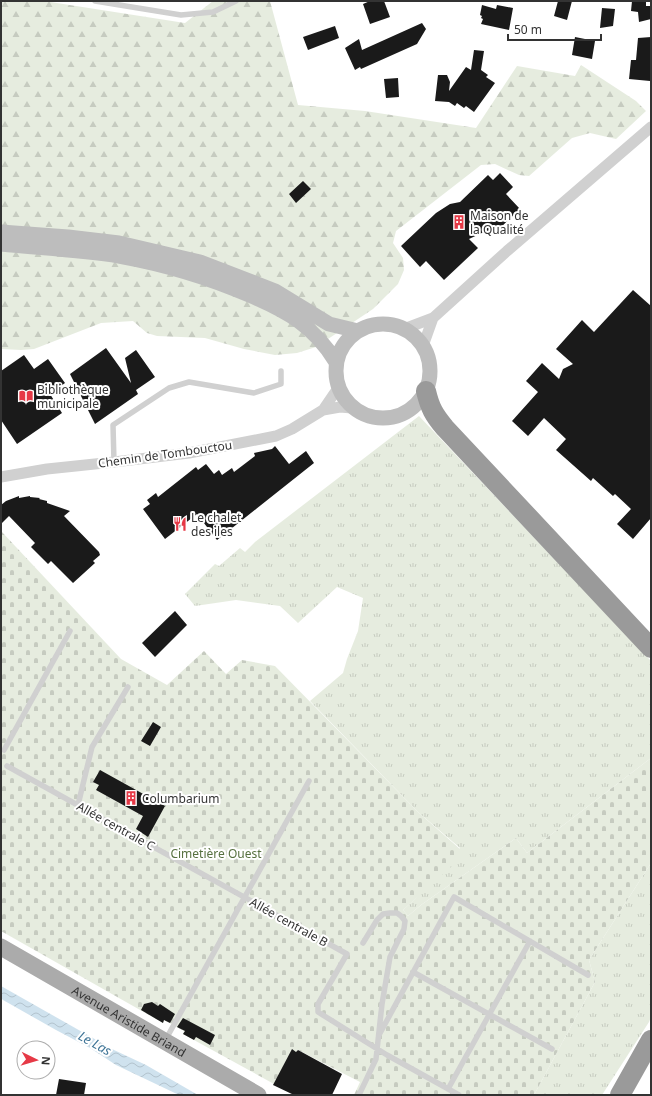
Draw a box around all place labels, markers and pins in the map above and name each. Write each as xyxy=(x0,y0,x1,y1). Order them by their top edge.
place label: Maison de la Qualité xyxy=(470,207,529,238)
building icon: Maison de la Qualité xyxy=(451,214,467,230)
place label: Bibliothèque municipale xyxy=(37,381,109,412)
library icon: Bibliothèque municipale xyxy=(18,388,34,404)
place label: Le chalet des iles xyxy=(191,509,242,540)
restaurant icon: Le chalet des iles xyxy=(172,516,188,532)
building icon: Columbarium xyxy=(123,790,139,806)
place label: Columbarium xyxy=(142,790,219,807)

